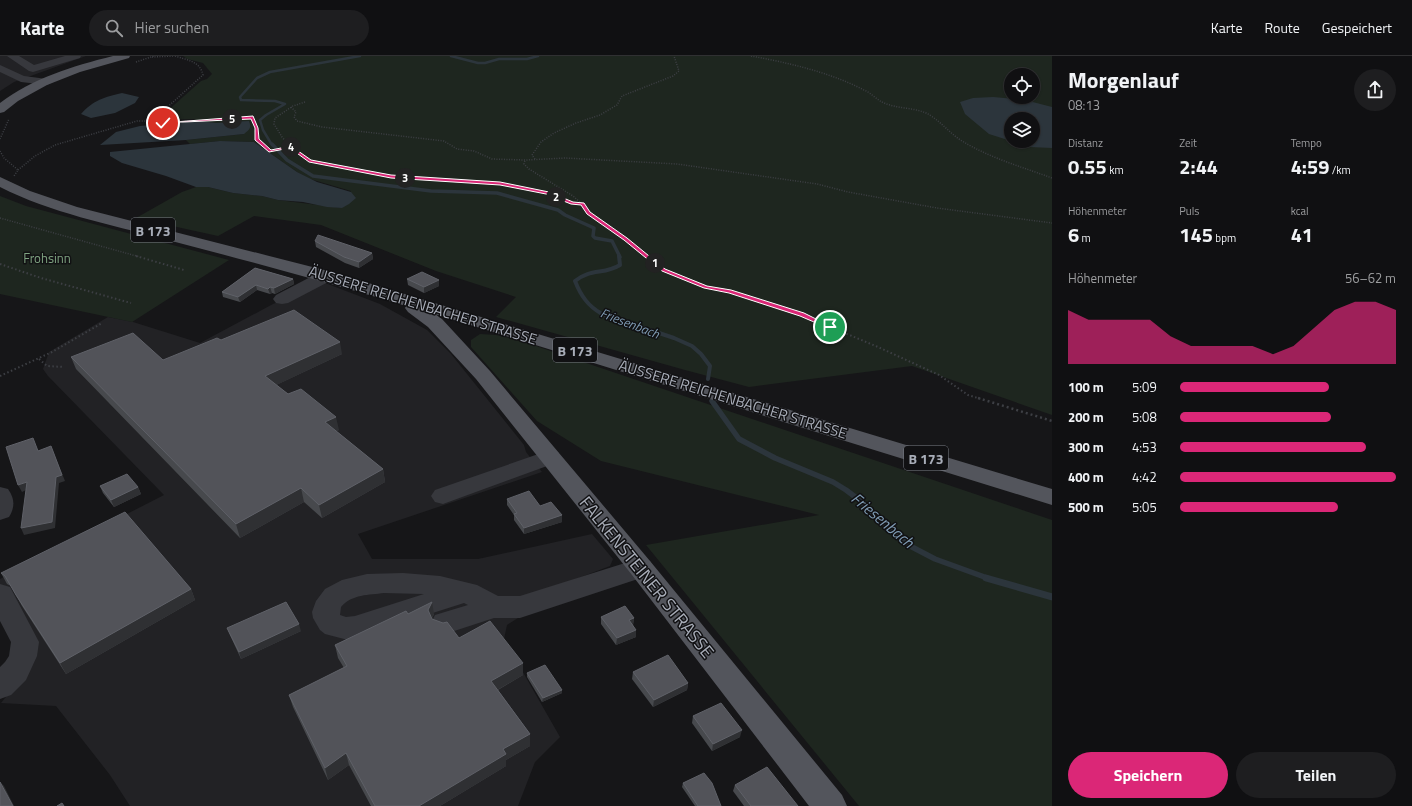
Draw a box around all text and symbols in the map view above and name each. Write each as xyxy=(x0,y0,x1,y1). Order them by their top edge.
search box xyxy=(89,10,369,46)
text: Karte xyxy=(20,13,65,42)
text: Hier suchen xyxy=(135,16,209,39)
icon: search xyxy=(103,17,125,39)
text: Karte xyxy=(1211,17,1243,38)
text: Route xyxy=(1265,17,1300,38)
text: Gespeichert xyxy=(1322,17,1392,38)
text: Morgenlauf xyxy=(1068,63,1179,97)
map controls xyxy=(1004,68,1040,148)
button: locate xyxy=(1004,68,1040,104)
button: share xyxy=(1354,69,1396,111)
text: 08:13 xyxy=(1068,95,1100,115)
pin xyxy=(146,106,180,140)
pin: 5 xyxy=(222,109,242,129)
text: 5 xyxy=(229,111,235,127)
icon: check xyxy=(152,112,174,134)
button: layers xyxy=(1004,112,1040,148)
text: Distanz xyxy=(1068,135,1103,151)
text: Zeit xyxy=(1179,135,1197,151)
text: Tempo xyxy=(1291,135,1322,151)
pin: 4 xyxy=(281,137,301,157)
text: 4 xyxy=(288,139,294,155)
text: 0.55 xyxy=(1068,151,1107,182)
text: 2:44 xyxy=(1179,151,1218,182)
text: 4:59 xyxy=(1291,151,1329,182)
text: km xyxy=(1107,162,1124,178)
text: /km xyxy=(1329,162,1351,178)
pin: 3 xyxy=(395,168,415,188)
text: 3 xyxy=(402,170,408,186)
pin: 2 xyxy=(546,187,566,207)
text: 2 xyxy=(553,189,559,205)
text: Höhenmeter xyxy=(1068,203,1127,219)
text: Puls xyxy=(1179,203,1199,219)
text: kcal xyxy=(1291,203,1309,219)
road number: B 173 xyxy=(131,218,175,242)
text: 6 xyxy=(1068,219,1079,250)
text: 145 xyxy=(1179,219,1213,250)
text: 41 xyxy=(1291,219,1313,250)
text: m xyxy=(1079,230,1091,246)
text: bpm xyxy=(1213,230,1236,246)
park label: Frohsinn xyxy=(23,248,71,268)
pin: 1 xyxy=(645,253,665,273)
text: 1 xyxy=(652,255,658,271)
street label: ÄUSSERE REICHENBACHER STRASSE xyxy=(306,259,540,351)
text: Höhenmeter xyxy=(1068,268,1137,288)
text: 56–62 m xyxy=(1345,268,1396,288)
water label: Friesenbach xyxy=(598,303,663,344)
pin xyxy=(813,310,847,344)
icon: arrive xyxy=(819,316,841,338)
road number: B 173 xyxy=(553,338,597,362)
street label: ÄUSSERE REICHENBACHER STRASSE xyxy=(616,353,850,445)
text: 100 m xyxy=(1068,377,1104,397)
text: 5:09 xyxy=(1132,377,1157,397)
text: 200 m xyxy=(1068,407,1104,427)
text: 5:08 xyxy=(1132,407,1157,427)
text: 300 m xyxy=(1068,437,1104,457)
text: 4:53 xyxy=(1132,437,1157,457)
road number: B 173 xyxy=(904,446,948,470)
text: 400 m xyxy=(1068,467,1104,487)
text: 4:42 xyxy=(1132,467,1157,487)
water label: Friesenbach xyxy=(846,486,921,554)
street label: FALKENSTEINER STRASSE xyxy=(573,490,721,664)
text: 500 m xyxy=(1068,497,1104,517)
text: 5:05 xyxy=(1132,497,1157,517)
button: Speichern xyxy=(1068,752,1228,798)
button: Teilen xyxy=(1236,752,1396,798)

